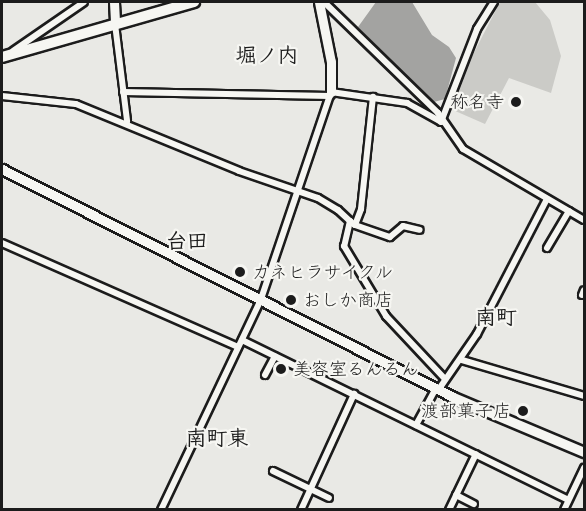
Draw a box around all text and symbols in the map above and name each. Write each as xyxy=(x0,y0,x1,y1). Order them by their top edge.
district label: 堀ノ内 xyxy=(236,42,298,68)
place label: 称名寺 xyxy=(450,91,504,113)
marker: 称名寺 xyxy=(509,95,523,109)
district label: 台田 xyxy=(166,228,208,254)
place label: カネヒラサイクル xyxy=(252,261,396,283)
marker: カネヒラサイクル xyxy=(233,265,247,279)
place label: おしか商店 xyxy=(303,289,393,311)
marker: おしか商店 xyxy=(284,293,298,307)
district label: 南町 xyxy=(475,304,517,330)
place label: 美容室るんるん xyxy=(293,358,419,380)
marker: 美容室るんるん xyxy=(274,362,288,376)
place label: 渡部菓子店 xyxy=(421,400,511,422)
marker: 渡部菓子店 xyxy=(516,404,530,418)
district label: 南町東 xyxy=(186,425,248,451)

